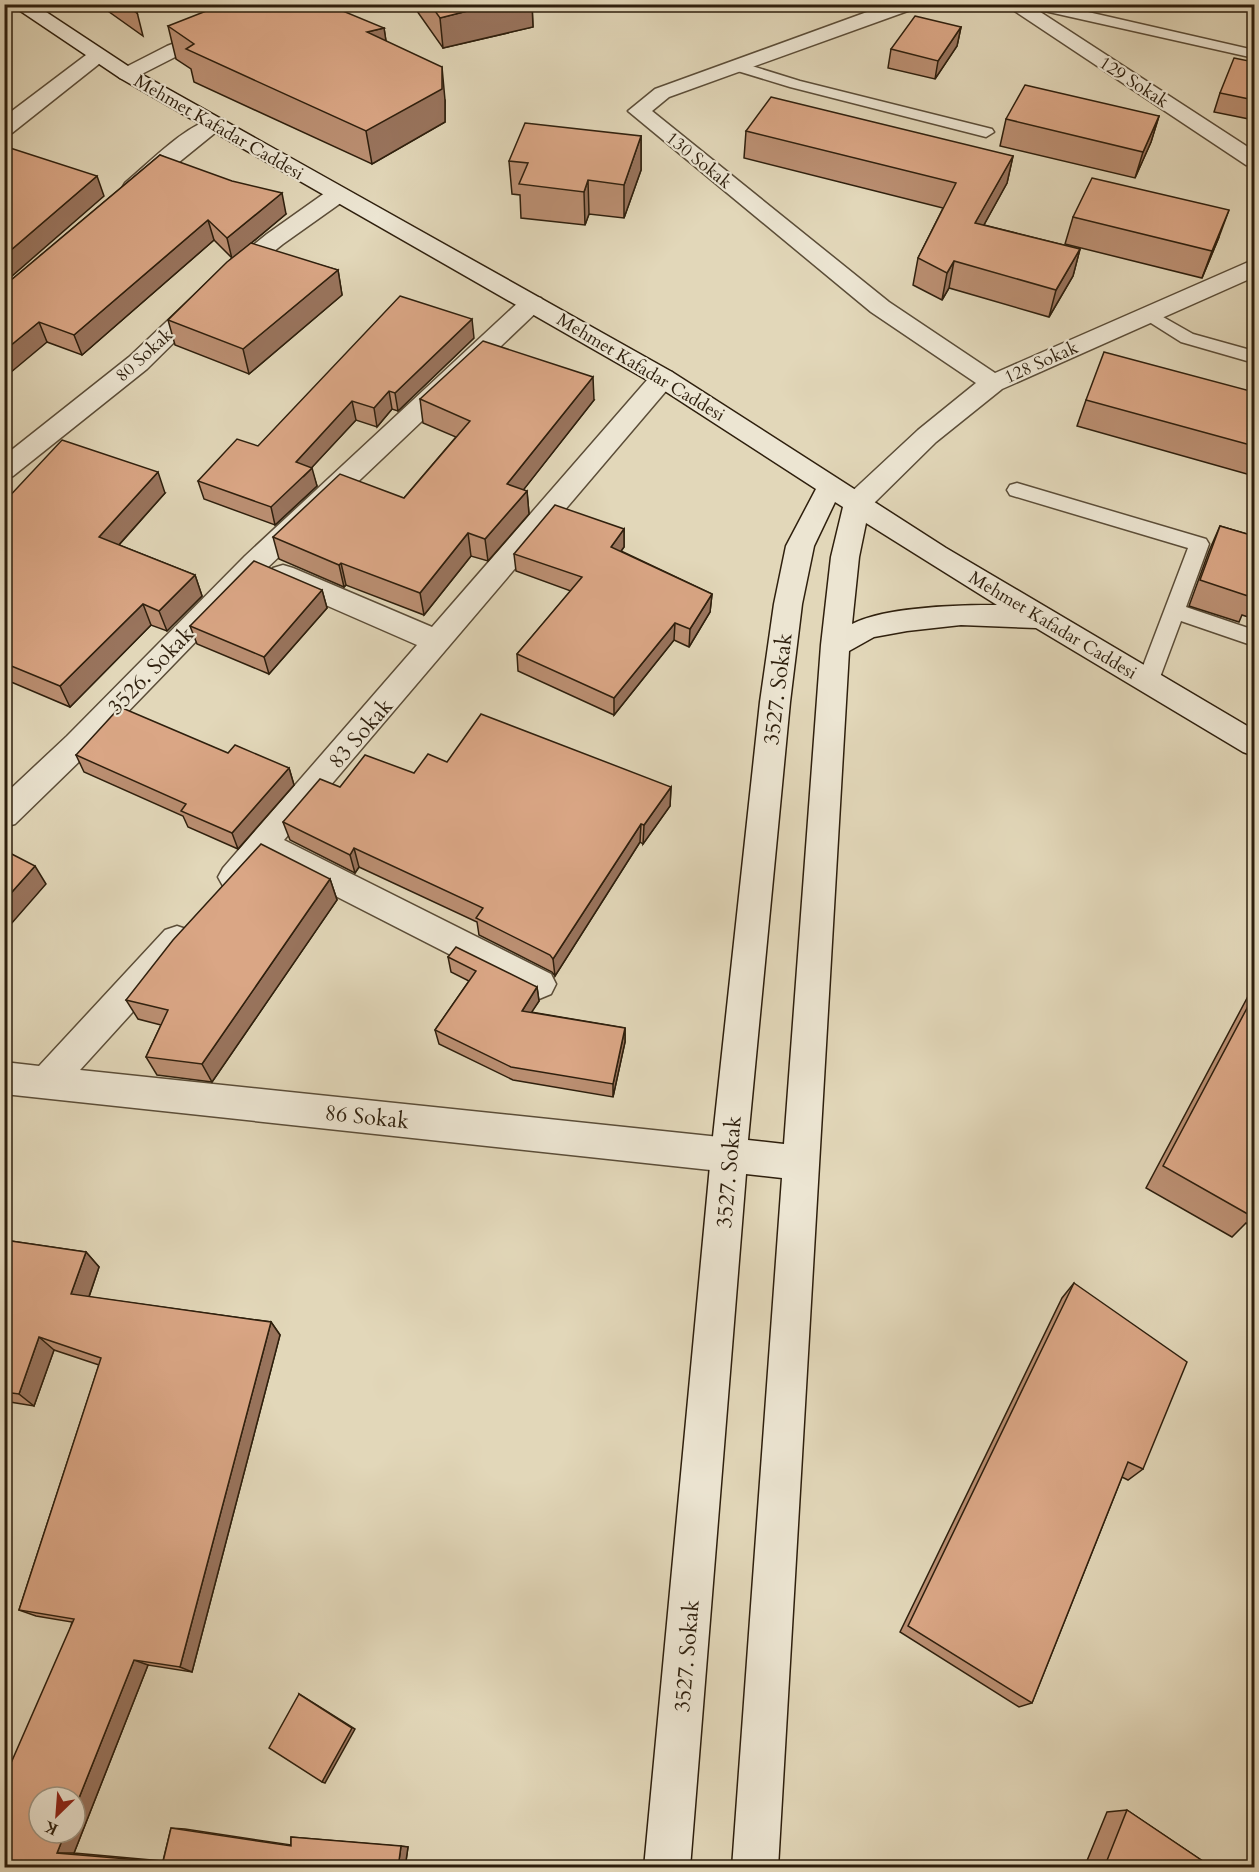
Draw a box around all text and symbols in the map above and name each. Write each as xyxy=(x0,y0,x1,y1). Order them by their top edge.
street label: 129 Sokak xyxy=(1094,51,1174,114)
street label: Mehmet Kafadar Caddesi xyxy=(129,69,308,186)
street label: 130 Sokak xyxy=(660,126,737,195)
street label: Mehmet Kafadar Caddesi xyxy=(552,307,730,428)
street label: 80 Sokak xyxy=(110,323,179,388)
street label: 128 Sokak xyxy=(1000,335,1082,390)
street label: Mehmet Kafadar Caddesi xyxy=(964,565,1142,686)
street label: 3526. Sokak xyxy=(101,620,201,722)
street label: 3527. Sokak xyxy=(756,631,800,747)
street label: 83 Sokak xyxy=(322,692,400,775)
street label: 86 Sokak xyxy=(323,1098,411,1136)
street label: 3527. Sokak xyxy=(709,1115,749,1229)
street label: 3527. Sokak xyxy=(667,1599,707,1713)
north arrow xyxy=(27,1785,87,1845)
text: K xyxy=(41,1815,62,1840)

